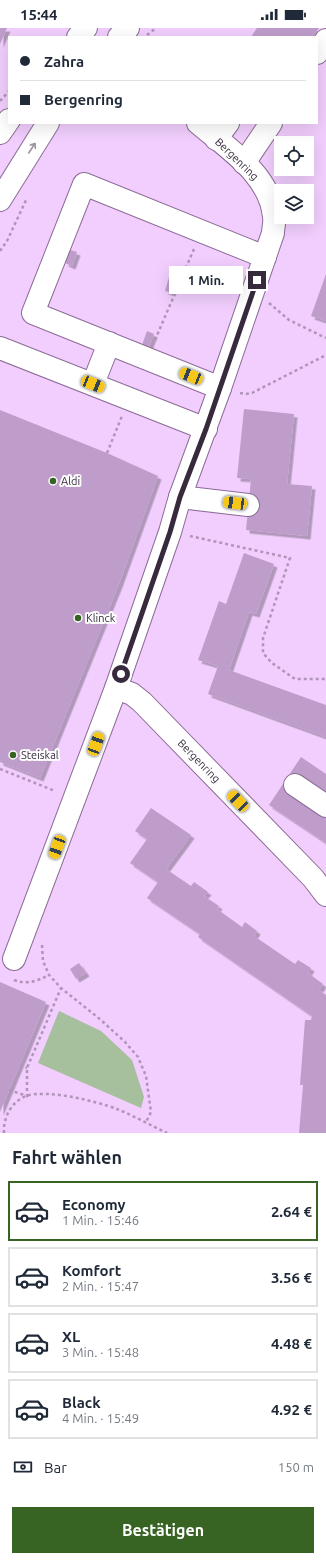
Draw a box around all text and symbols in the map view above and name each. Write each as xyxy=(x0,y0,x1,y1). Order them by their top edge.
text: 15:44 xyxy=(20,6,58,23)
text: Zahra xyxy=(44,53,84,70)
text: Bergenring xyxy=(44,91,123,108)
street label: Bergenring xyxy=(213,135,261,183)
map controls xyxy=(274,136,314,224)
button: locate xyxy=(274,136,314,176)
one-way arrow xyxy=(28,143,36,154)
button: layers xyxy=(274,184,314,224)
callout: 1 Min. xyxy=(169,266,243,294)
route end xyxy=(248,271,266,289)
text: 1 Min. xyxy=(188,273,224,287)
car xyxy=(178,366,204,386)
car xyxy=(80,374,106,394)
place label: Aldi xyxy=(61,475,80,487)
marker: Aldi xyxy=(48,476,58,486)
car xyxy=(222,496,248,510)
place label: Klinck xyxy=(86,612,116,624)
marker: Klinck xyxy=(73,613,83,623)
route start xyxy=(112,665,130,683)
car xyxy=(86,731,106,757)
street label: Bergenring xyxy=(176,737,223,785)
place label: Steiskal xyxy=(21,749,59,761)
marker: Steiskal xyxy=(8,750,18,760)
car xyxy=(225,788,251,814)
car xyxy=(47,834,67,860)
text: Fahrt wählen xyxy=(12,1147,122,1167)
icon: car xyxy=(14,1193,50,1229)
text: Economy xyxy=(62,1196,126,1213)
text: 2.64 € xyxy=(271,1203,312,1220)
text: 1 Min. · 15:46 xyxy=(62,1213,139,1227)
icon: car xyxy=(14,1259,50,1295)
text: Komfort xyxy=(62,1262,121,1279)
text: 3.56 € xyxy=(271,1269,312,1286)
text: 2 Min. · 15:47 xyxy=(62,1279,139,1293)
icon: car xyxy=(14,1325,50,1361)
text: XL xyxy=(62,1328,80,1345)
text: 4.48 € xyxy=(271,1335,312,1352)
text: 3 Min. · 15:48 xyxy=(62,1345,139,1359)
icon: car xyxy=(14,1391,50,1427)
text: Black xyxy=(62,1394,101,1411)
text: 4.92 € xyxy=(271,1401,312,1418)
text: 4 Min. · 15:49 xyxy=(62,1411,139,1425)
icon: cash xyxy=(12,1456,34,1478)
text: Bar xyxy=(44,1459,67,1476)
text: 150 m xyxy=(278,1460,314,1474)
button: Bestätigen xyxy=(12,1507,314,1553)

